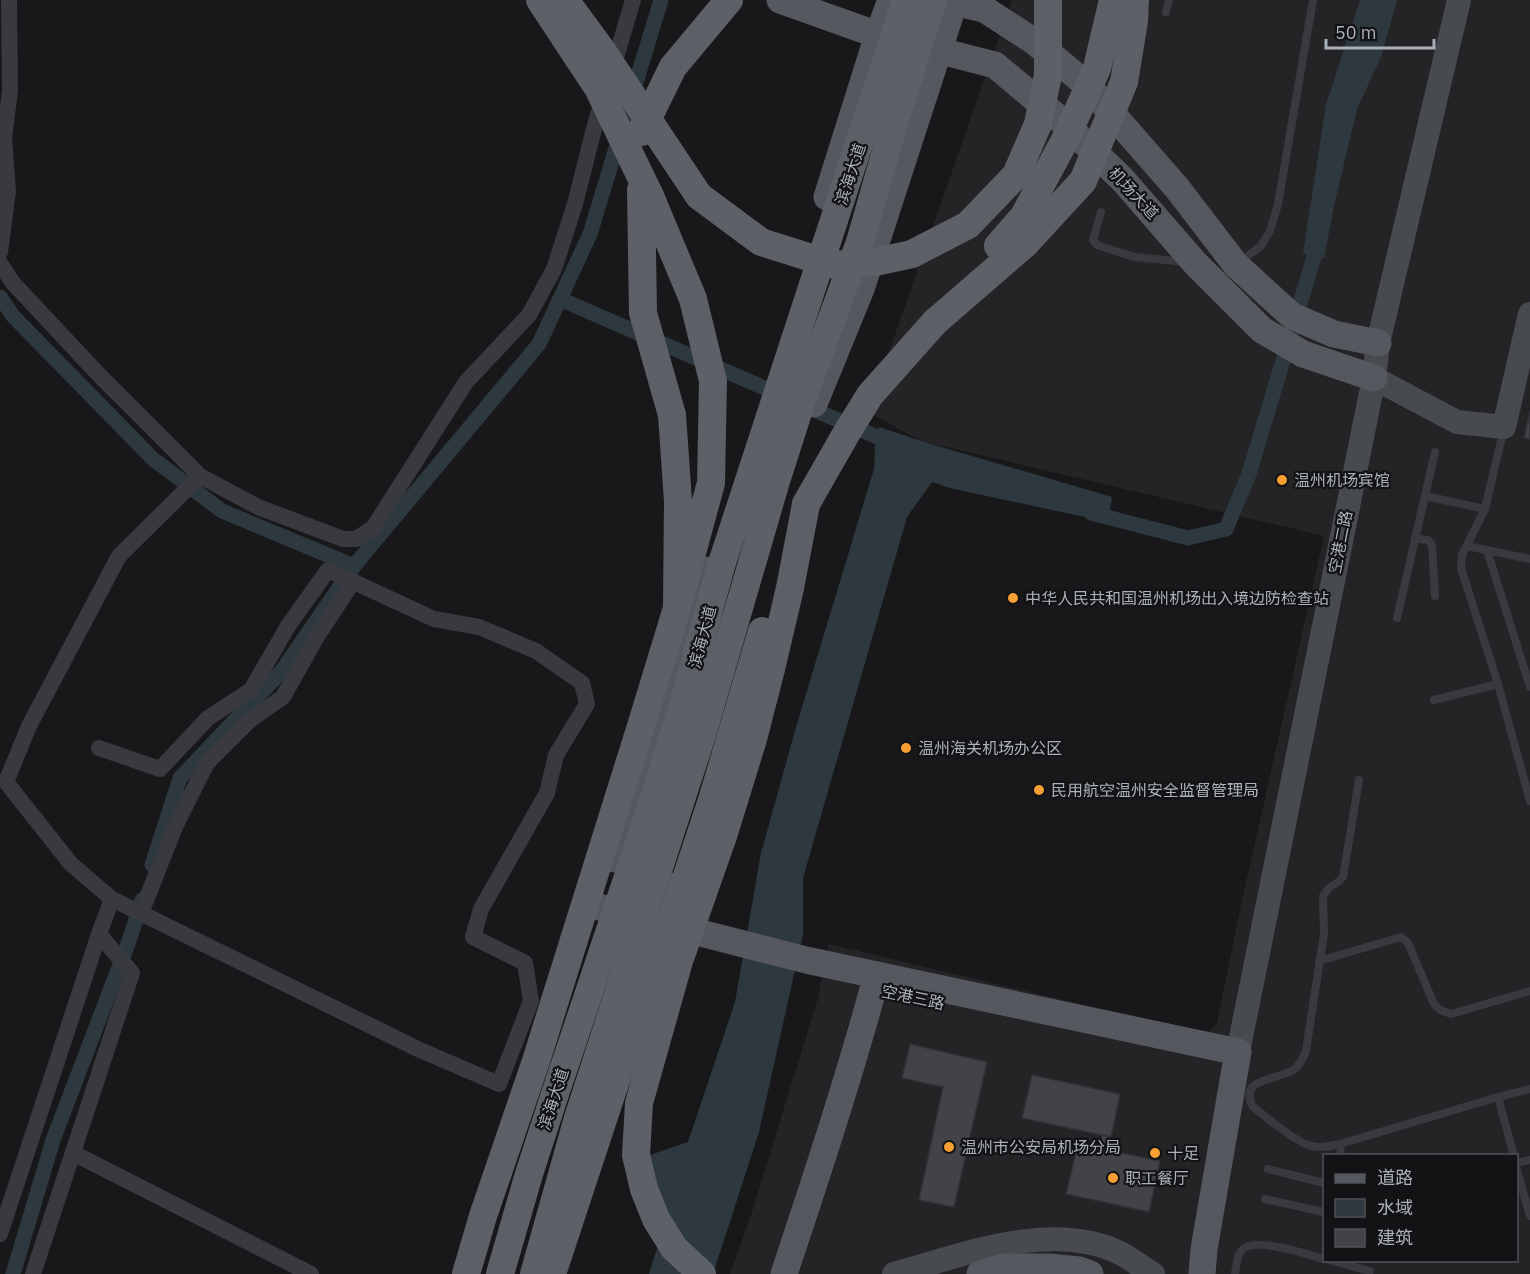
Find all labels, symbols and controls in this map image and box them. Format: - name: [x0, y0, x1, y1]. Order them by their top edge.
- scale bar: [1326, 12, 1434, 50]
- text: 50 m: [1335, 21, 1377, 44]
- street label: 滨海大道: [831, 140, 869, 208]
- street label: 机场大道: [1105, 163, 1163, 223]
- place label: 温州机场宾馆: [1294, 470, 1390, 490]
- marker: 温州机场宾馆: [1275, 473, 1289, 487]
- street label: 空港二路: [1324, 509, 1356, 575]
- place label: 中华人民共和国温州机场出入境边防检查站: [1025, 588, 1329, 608]
- marker: 中华人民共和国温州机场出入境边防检查站: [1006, 591, 1020, 605]
- street label: 滨海大道: [684, 603, 720, 671]
- place label: 温州海关机场办公区: [918, 738, 1062, 758]
- marker: 温州海关机场办公区: [899, 741, 913, 755]
- place label: 民用航空温州安全监督管理局: [1051, 780, 1259, 800]
- marker: 民用航空温州安全监督管理局: [1032, 783, 1046, 797]
- street label: 空港三路: [880, 981, 946, 1013]
- street label: 滨海大道: [534, 1065, 572, 1133]
- place label: 温州市公安局机场分局: [961, 1137, 1121, 1157]
- marker: 温州市公安局机场分局: [942, 1140, 956, 1154]
- place label: 十足: [1167, 1143, 1199, 1163]
- marker: 十足: [1148, 1146, 1162, 1160]
- legend: [1323, 1154, 1518, 1262]
- text: 道路: [1377, 1166, 1413, 1189]
- place label: 职工餐厅: [1125, 1168, 1189, 1188]
- marker: 职工餐厅: [1106, 1171, 1120, 1185]
- text: 水域: [1377, 1196, 1413, 1219]
- text: 建筑: [1377, 1226, 1413, 1249]

